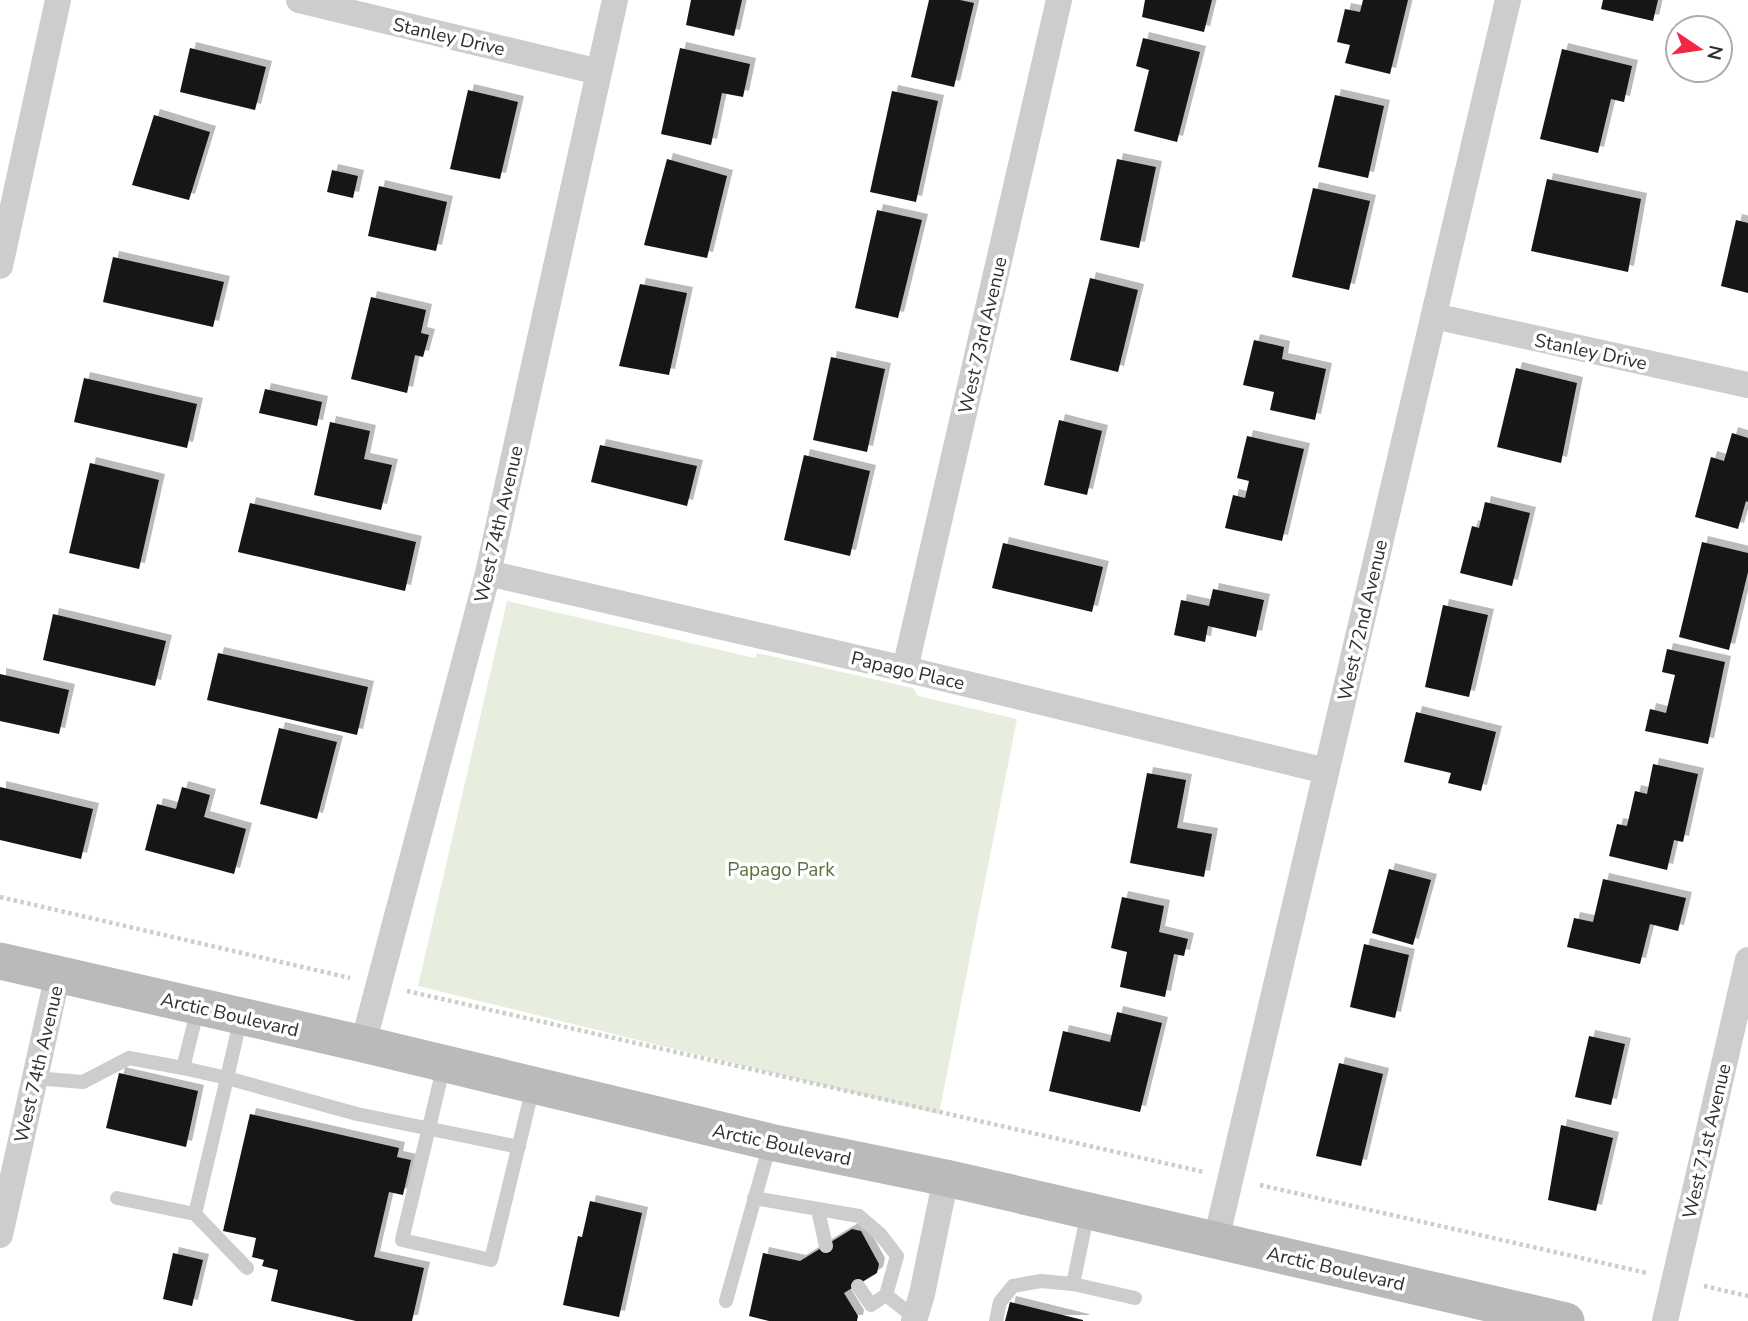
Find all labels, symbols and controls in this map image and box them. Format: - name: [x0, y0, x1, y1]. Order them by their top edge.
- street label: Stanley Drive: [390, 11, 507, 63]
- north arrow: [1664, 14, 1734, 84]
- text: N: [1700, 43, 1729, 62]
- street label: West 73rd Avenue: [952, 254, 1014, 416]
- street label: Stanley Drive: [1532, 327, 1649, 377]
- street label: West 74th Avenue: [468, 443, 530, 605]
- street label: West 72nd Avenue: [1332, 537, 1394, 703]
- street label: Papago Place: [848, 645, 967, 697]
- park label: Papago Park: [727, 857, 835, 883]
- street label: West 74th Avenue: [8, 983, 70, 1145]
- street label: Arctic Boulevard: [158, 986, 301, 1044]
- street label: West 71st Avenue: [1676, 1061, 1737, 1221]
- street label: Arctic Boulevard: [710, 1118, 854, 1172]
- street label: Arctic Boulevard: [1264, 1240, 1407, 1298]

